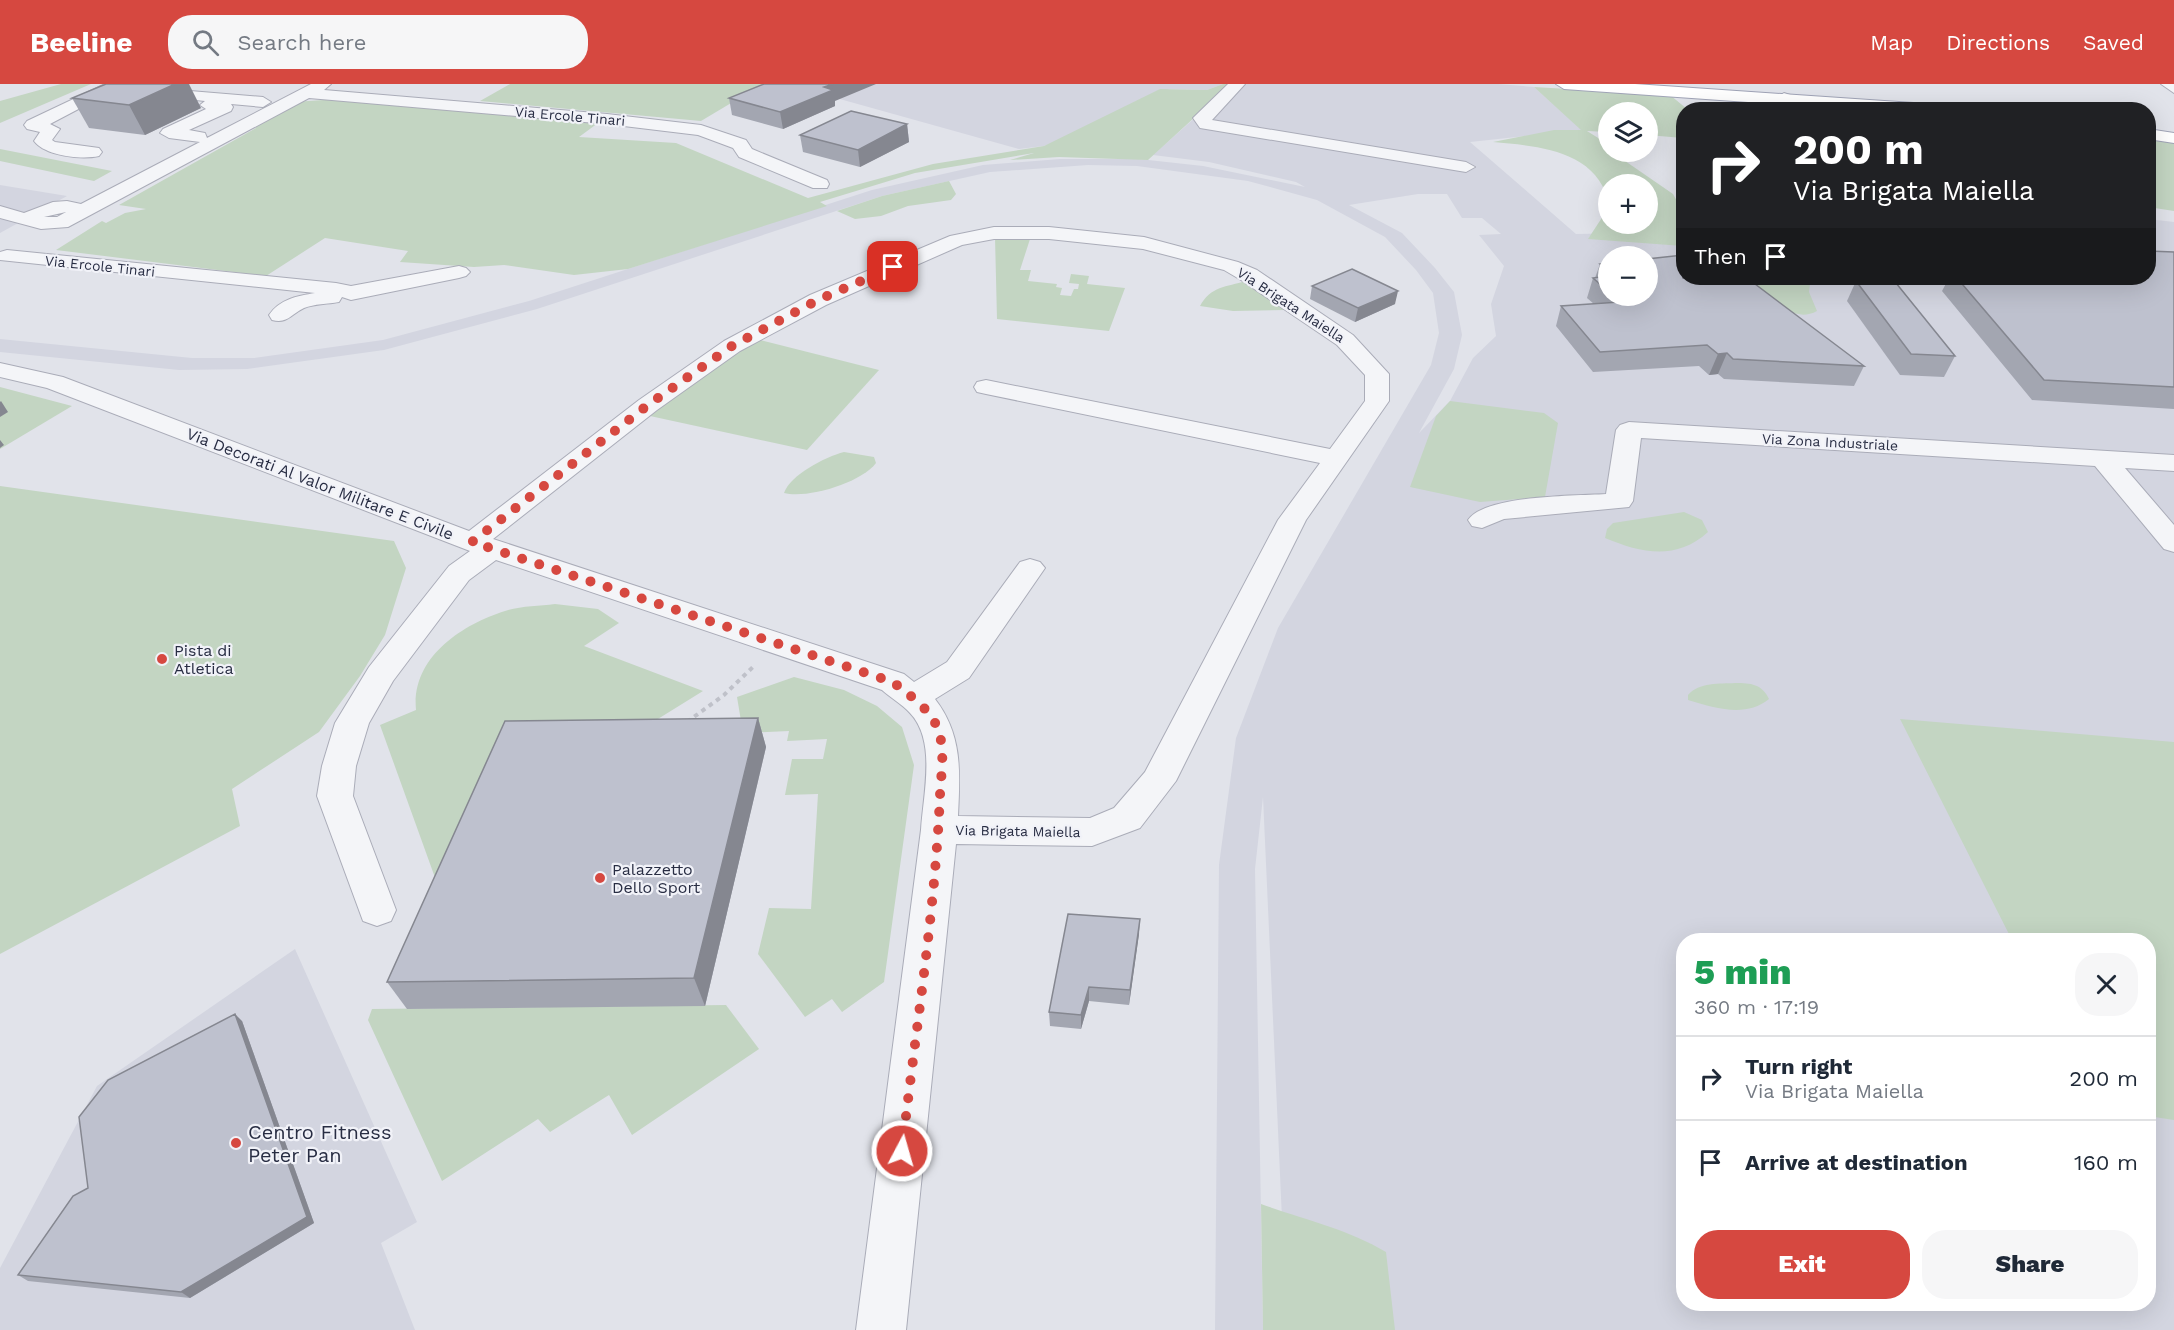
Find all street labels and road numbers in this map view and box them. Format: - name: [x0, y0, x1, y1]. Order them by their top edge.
- street label: Via Ercole Tinari: [514, 103, 626, 129]
- street label: Via Ercole Tinari: [44, 252, 156, 280]
- street label: Via Brigata Maiella: [1234, 264, 1348, 346]
- street label: Via Decorati Al Valor Militare E Civile: [184, 424, 456, 544]
- street label: Via Zona Industriale: [1762, 430, 1898, 454]
- street label: Via Brigata Maiella: [955, 822, 1081, 840]

